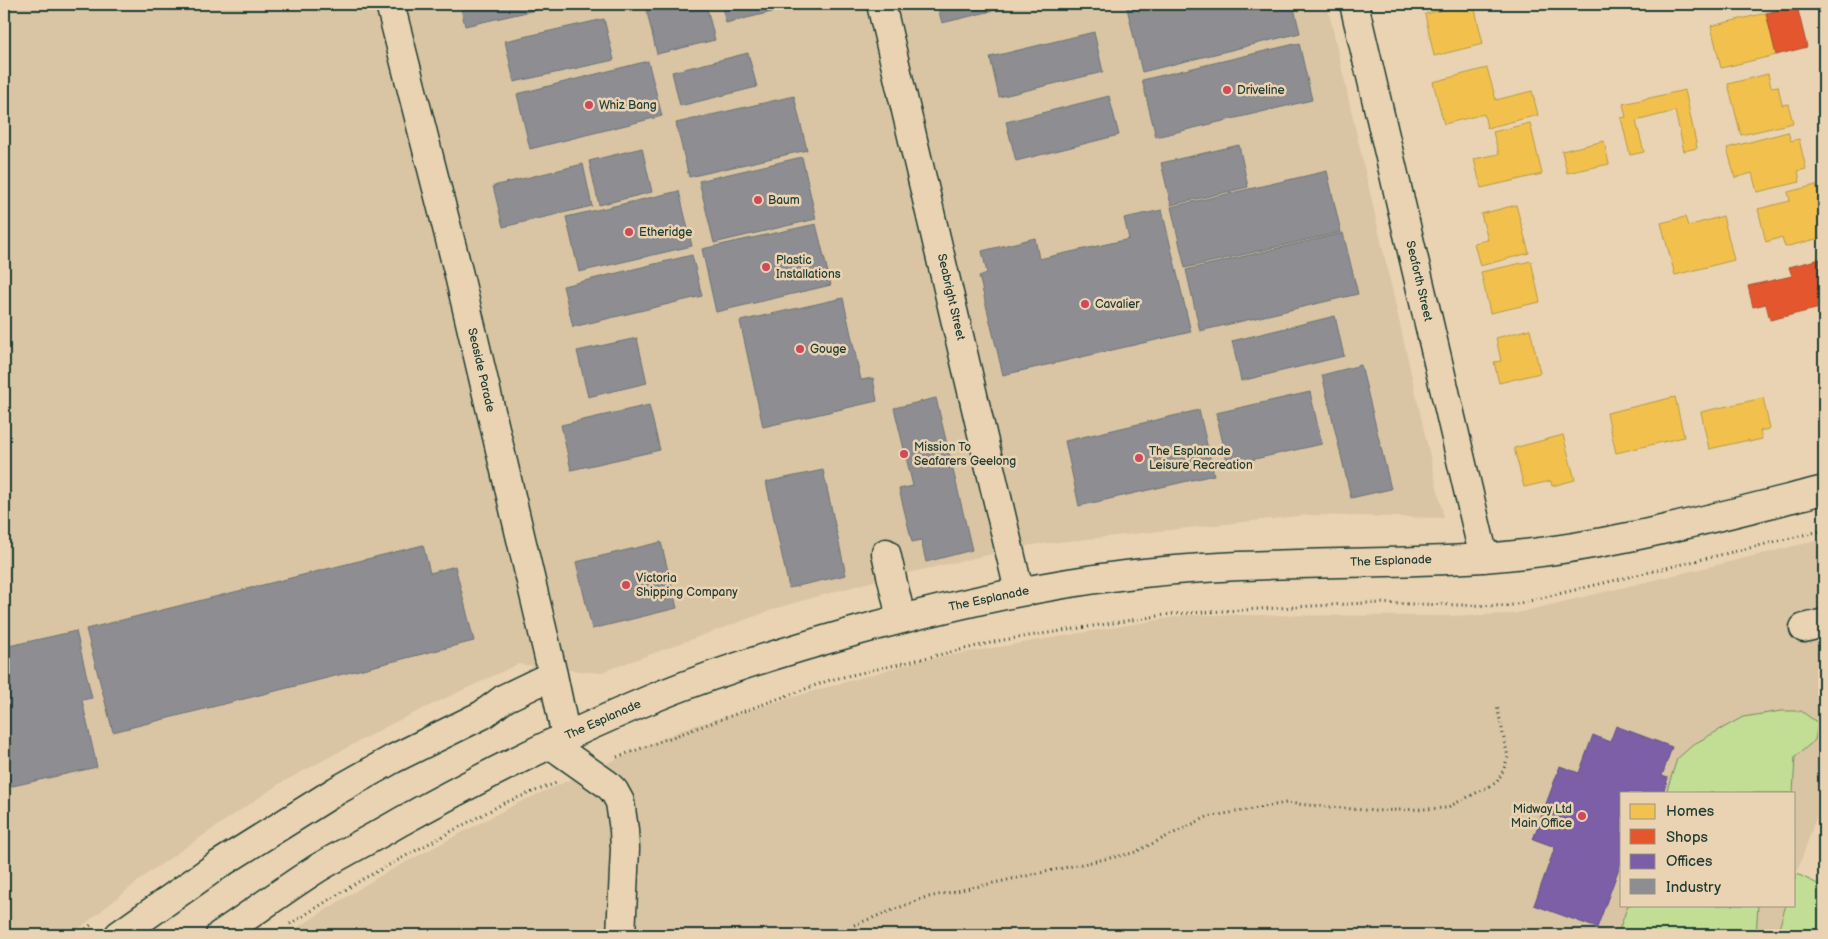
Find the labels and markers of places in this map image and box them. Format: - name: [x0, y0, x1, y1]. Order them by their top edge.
- place label: Driveline: [1237, 83, 1285, 98]
- marker: Driveline: [1221, 84, 1233, 96]
- place label: Whiz Bang: [599, 98, 657, 113]
- marker: Whiz Bang: [583, 99, 595, 111]
- place label: Baum: [768, 193, 800, 208]
- marker: Baum: [752, 194, 764, 206]
- place label: Etheridge: [639, 225, 692, 240]
- marker: Etheridge: [623, 226, 635, 238]
- place label: Plastic Installations: [776, 253, 841, 282]
- marker: Plastic Installations: [760, 261, 772, 273]
- place label: Cavalier: [1095, 297, 1140, 312]
- marker: Cavalier: [1079, 298, 1091, 310]
- place label: Gouge: [810, 342, 846, 357]
- marker: Gouge: [794, 343, 806, 355]
- place label: Mission To Seafarers Geelong: [914, 440, 1016, 469]
- place label: The Esplanade Leisure Recreation: [1149, 444, 1253, 473]
- marker: Mission To Seafarers Geelong: [898, 448, 910, 460]
- marker: The Esplanade Leisure Recreation: [1133, 452, 1145, 464]
- place label: Victoria Shipping Company: [636, 571, 738, 600]
- marker: Victoria Shipping Company: [620, 579, 632, 591]
- place label: Midway Ltd Main Office: [1511, 802, 1572, 831]
- marker: Midway Ltd Main Office: [1576, 810, 1588, 822]

